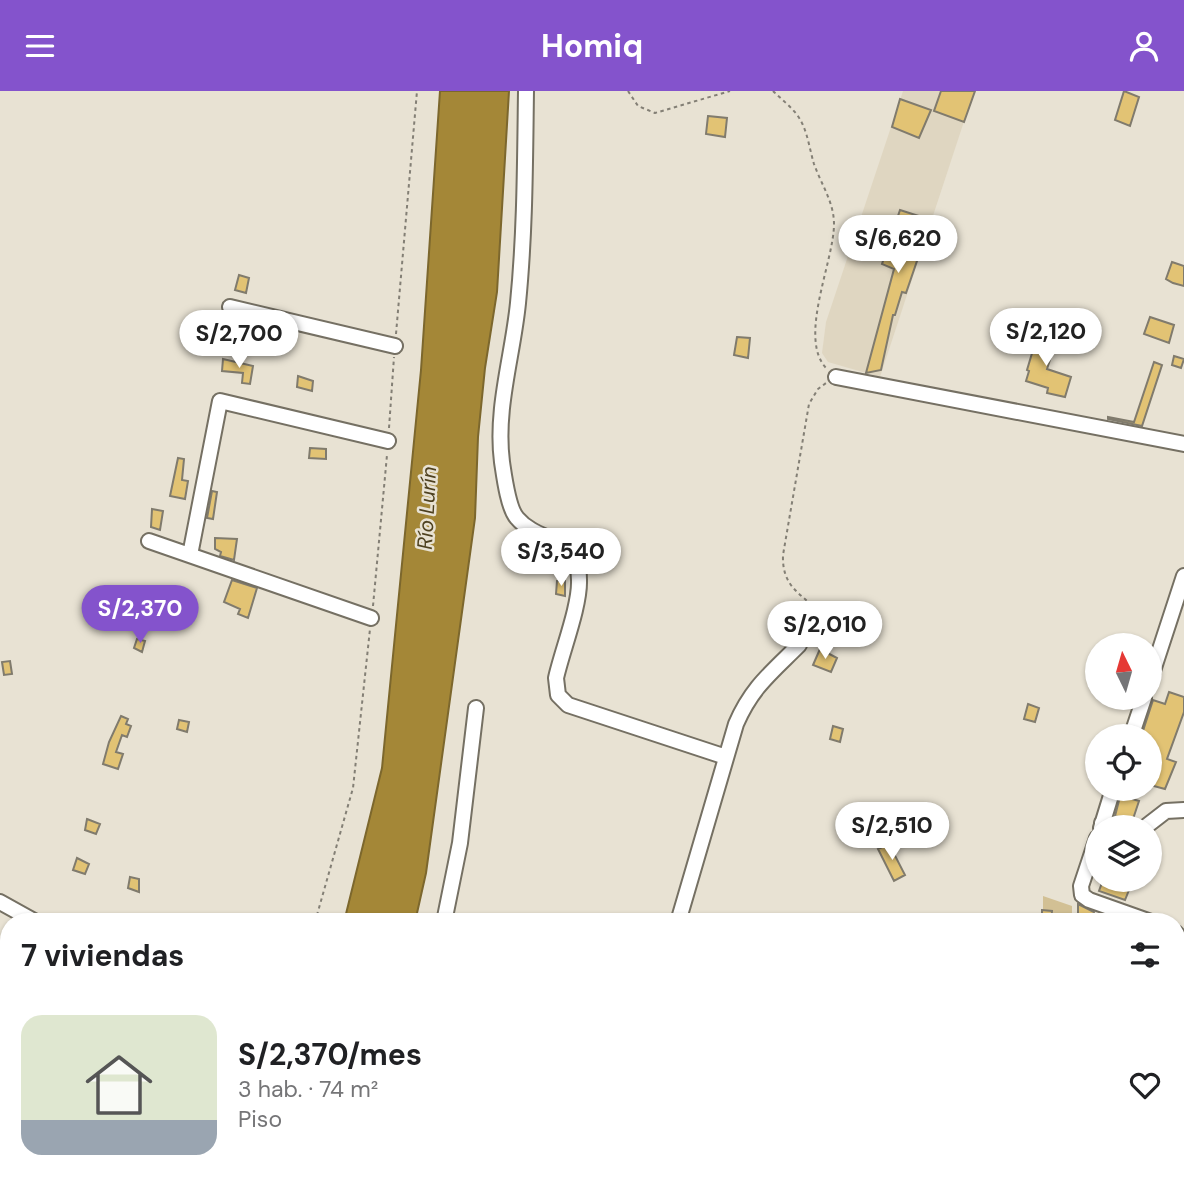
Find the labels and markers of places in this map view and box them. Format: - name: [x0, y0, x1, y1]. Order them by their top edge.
- pin: S/6,620: [833, 215, 963, 275]
- pin: S/2,120: [981, 309, 1111, 368]
- pin: S/2,700: [174, 310, 304, 370]
- pin: S/3,540: [496, 529, 626, 588]
- pin: S/2,370: [75, 585, 205, 645]
- pin: S/2,010: [760, 601, 890, 661]
- pin: S/2,510: [827, 803, 957, 862]

